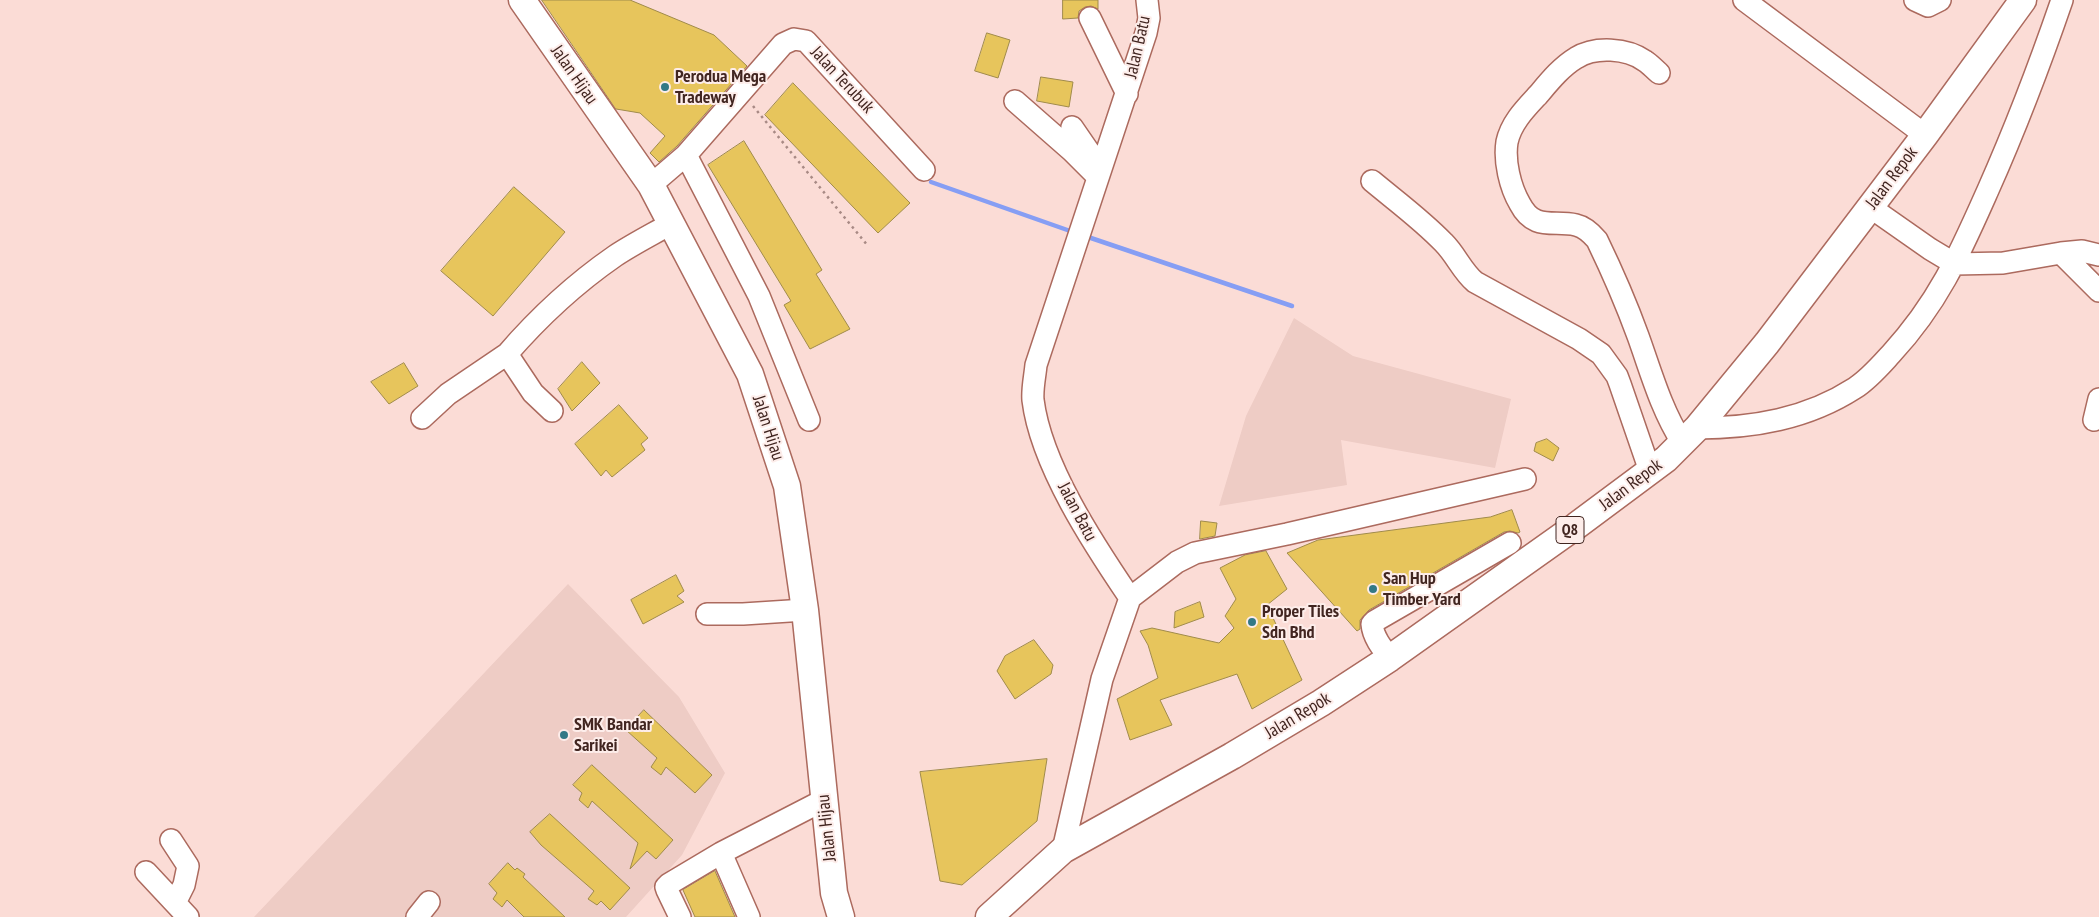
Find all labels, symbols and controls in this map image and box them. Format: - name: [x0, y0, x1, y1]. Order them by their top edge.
- street label: Jalan Batu: [1120, 14, 1156, 80]
- street label: Jalan Hijau: [546, 41, 602, 109]
- street label: Jalan Terubuk: [806, 42, 878, 118]
- place label: Perodua Mega Tradeway: [675, 66, 766, 108]
- marker: Perodua Mega Tradeway: [659, 81, 671, 93]
- street label: Jalan Repok: [1862, 143, 1922, 213]
- street label: Jalan Hijau: [747, 393, 789, 463]
- street label: Jalan Repok: [1596, 455, 1666, 515]
- street label: Jalan Batu: [1053, 479, 1101, 545]
- road number: Q8: [1556, 516, 1584, 544]
- place label: San Hup Timber Yard: [1383, 568, 1461, 610]
- marker: San Hup Timber Yard: [1367, 583, 1379, 595]
- place label: Proper Tiles Sdn Bhd: [1262, 601, 1339, 644]
- marker: Proper Tiles Sdn Bhd: [1246, 616, 1258, 628]
- street label: Jalan Repok: [1261, 688, 1335, 744]
- place label: SMK Bandar Sarikei: [574, 714, 652, 756]
- marker: SMK Bandar Sarikei: [558, 729, 570, 741]
- street label: Jalan Hijau: [813, 794, 841, 862]

